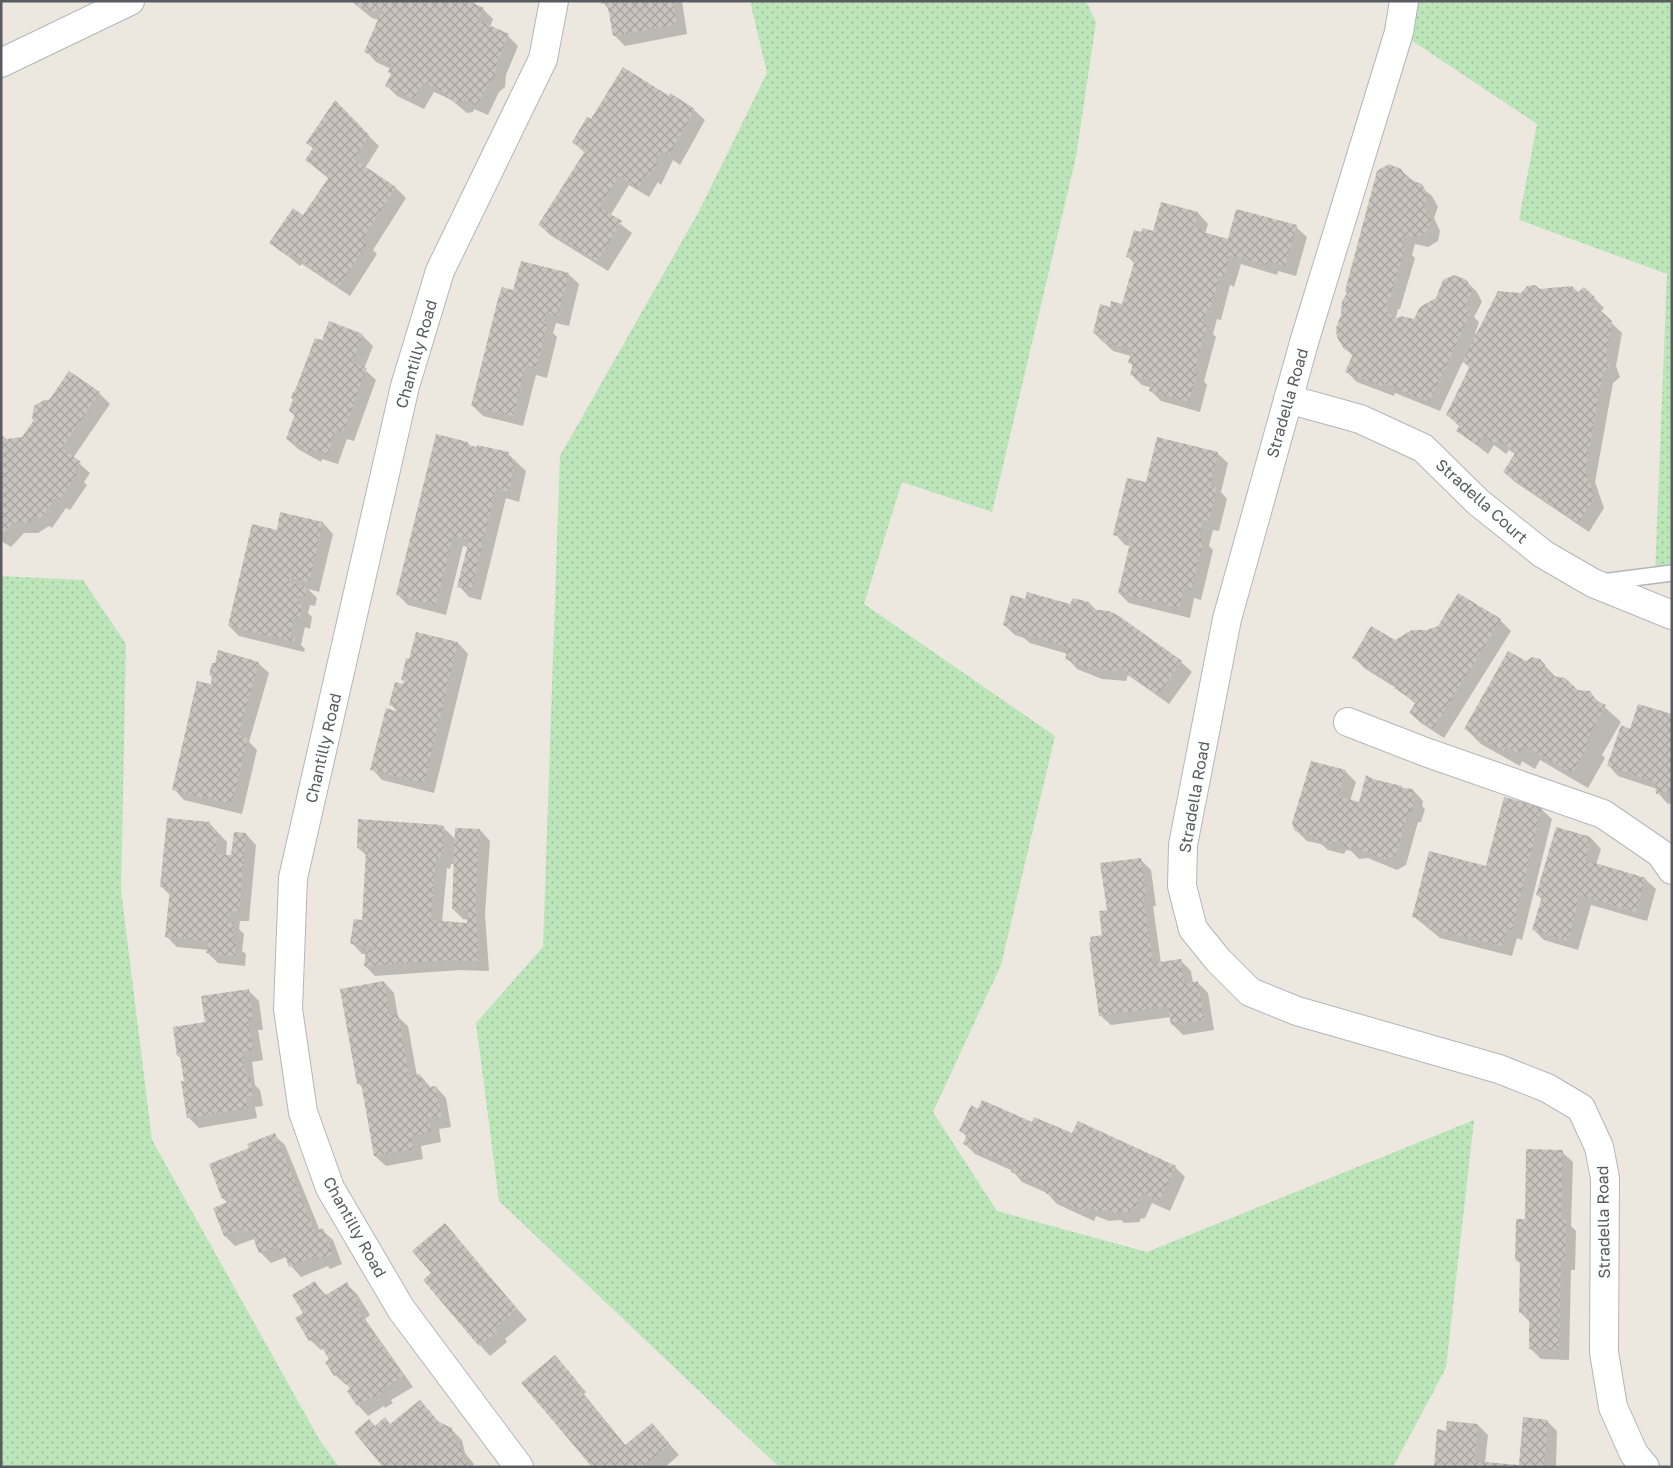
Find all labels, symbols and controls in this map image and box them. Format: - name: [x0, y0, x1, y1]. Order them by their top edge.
- street label: Chantilly Road: [391, 297, 441, 411]
- street label: Stradella Road: [1262, 346, 1312, 460]
- street label: Stradella Court: [1432, 454, 1532, 548]
- street label: Chantilly Road: [301, 691, 345, 805]
- street label: Stradella Road: [1174, 740, 1214, 854]
- street label: Stradella Road: [1592, 1165, 1614, 1279]
- street label: Chantilly Road: [319, 1173, 391, 1281]

